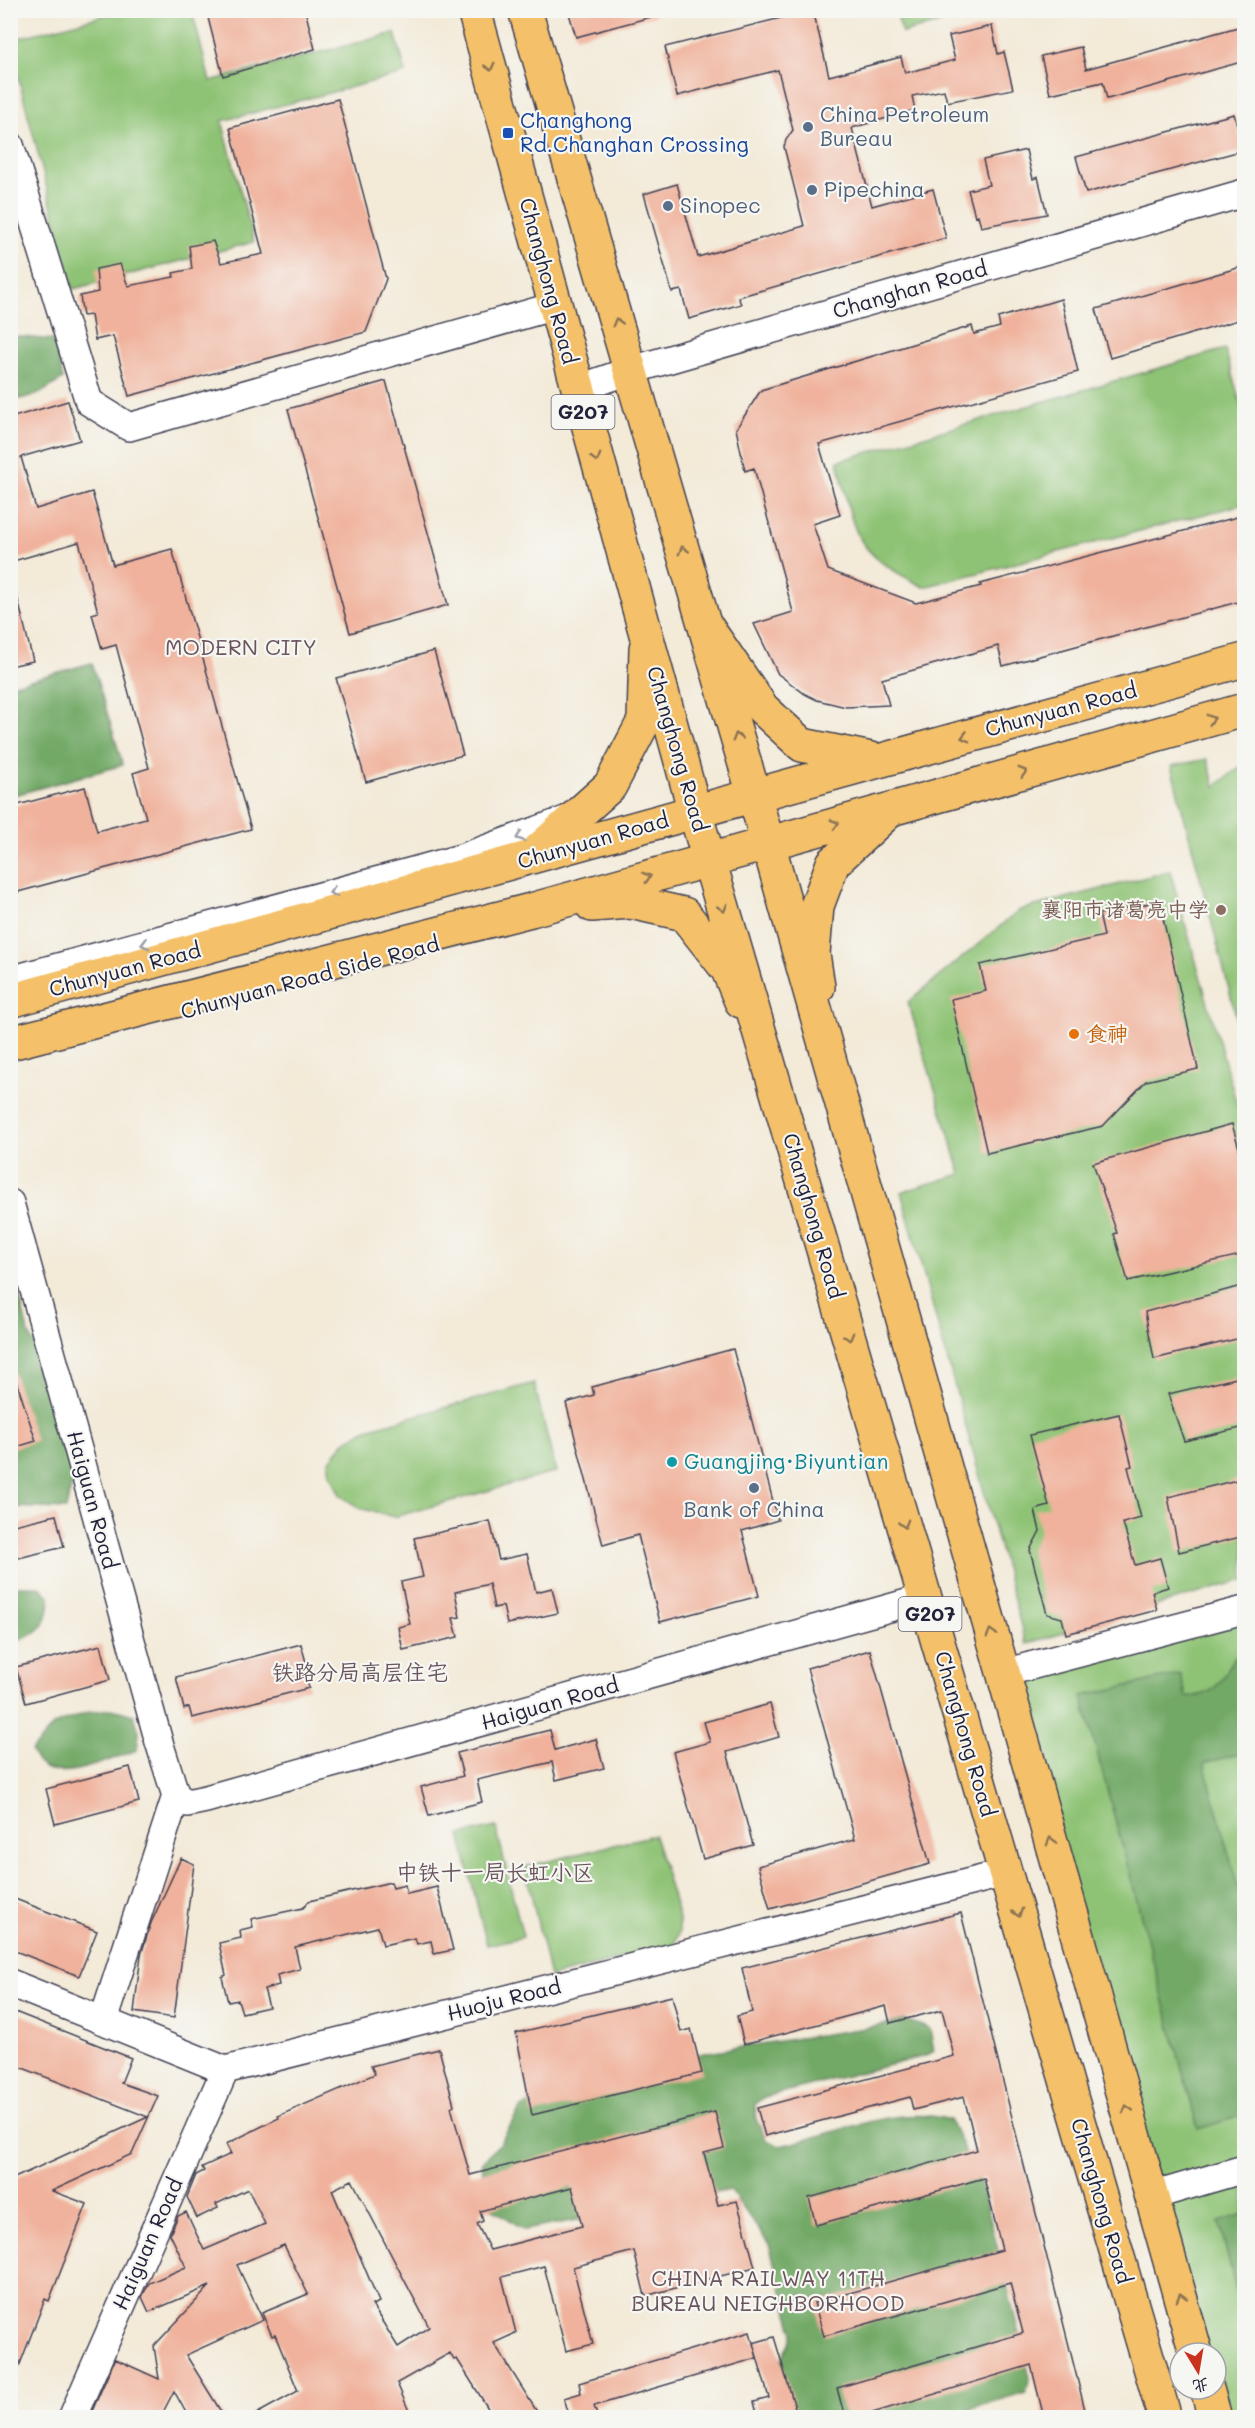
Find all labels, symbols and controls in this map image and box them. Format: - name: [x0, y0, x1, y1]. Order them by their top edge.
- one-way arrow: [482, 62, 495, 72]
- place label: China Petroleum Bureau: [820, 100, 989, 151]
- place label: Changhong Rd.Changhan Crossing: [520, 106, 749, 157]
- marker: China Petroleum Bureau: [801, 120, 815, 134]
- marker: Changhong Rd.Changhan Crossing: [501, 126, 515, 140]
- place label: Pipechina: [824, 175, 925, 202]
- marker: Pipechina: [805, 183, 819, 197]
- place label: Sinopec: [680, 191, 761, 218]
- street label: Changhong Road: [514, 195, 585, 367]
- marker: Sinopec: [661, 199, 675, 213]
- street label: Changhan Road: [829, 254, 990, 323]
- one-way arrow: [612, 317, 624, 328]
- road number: G207: [552, 395, 614, 429]
- one-way arrow: [589, 452, 601, 463]
- one-way arrow: [678, 545, 690, 556]
- district label: MODERN CITY: [165, 632, 317, 661]
- street label: Changhong Road: [642, 663, 715, 834]
- street label: Chunyuan Road: [982, 675, 1140, 742]
- one-way arrow: [1205, 714, 1216, 726]
- one-way arrow: [961, 729, 971, 742]
- one-way arrow: [732, 732, 744, 743]
- one-way arrow: [1017, 767, 1028, 779]
- street label: Chunyuan Road: [514, 805, 671, 874]
- one-way arrow: [830, 819, 840, 832]
- one-way arrow: [515, 829, 526, 842]
- one-way arrow: [642, 872, 652, 884]
- one-way arrow: [328, 885, 338, 898]
- place label: 襄阳市诸葛亮中学: [1041, 895, 1209, 922]
- one-way arrow: [716, 902, 728, 913]
- marker: 襄阳市诸葛亮中学: [1214, 903, 1228, 917]
- street label: Chunyuan Road Side Road: [177, 929, 442, 1024]
- street label: Chunyuan Road: [46, 935, 204, 1002]
- one-way arrow: [140, 936, 150, 949]
- place label: 食神: [1086, 1019, 1128, 1046]
- marker: 食神: [1067, 1027, 1081, 1041]
- street label: Changhong Road: [778, 1130, 851, 1301]
- one-way arrow: [842, 1331, 854, 1342]
- street label: Haiguan Road: [62, 1428, 125, 1572]
- place label: Guangjing·Biyuntian: [684, 1447, 888, 1474]
- marker: Guangjing·Biyuntian: [665, 1455, 679, 1469]
- marker: Bank of China: [747, 1481, 761, 1495]
- place label: Bank of China: [684, 1495, 824, 1522]
- one-way arrow: [897, 1518, 909, 1529]
- road number: G207: [898, 1597, 962, 1631]
- one-way arrow: [986, 1628, 998, 1639]
- street label: Changhong Road: [930, 1648, 1003, 1819]
- district label: 铁路分局高层住宅: [272, 1657, 448, 1686]
- street label: Haiguan Road: [478, 1670, 622, 1735]
- one-way arrow: [1045, 1836, 1058, 1846]
- district label: 中铁十一局长虹小区: [396, 1857, 594, 1886]
- one-way arrow: [1010, 1908, 1023, 1918]
- street label: Huoju Road: [444, 1971, 563, 2026]
- one-way arrow: [1122, 2104, 1134, 2115]
- street label: Changhong Road: [1066, 2115, 1139, 2286]
- street label: Haiguan Road: [105, 2173, 188, 2314]
- district label: CHINA RAILWAY 11TH BUREAU NEIGHBORHOOD: [631, 2263, 905, 2317]
- one-way arrow: [1175, 2292, 1188, 2302]
- north arrow: [1168, 2341, 1228, 2401]
- text: 北: [1191, 2374, 1211, 2398]

